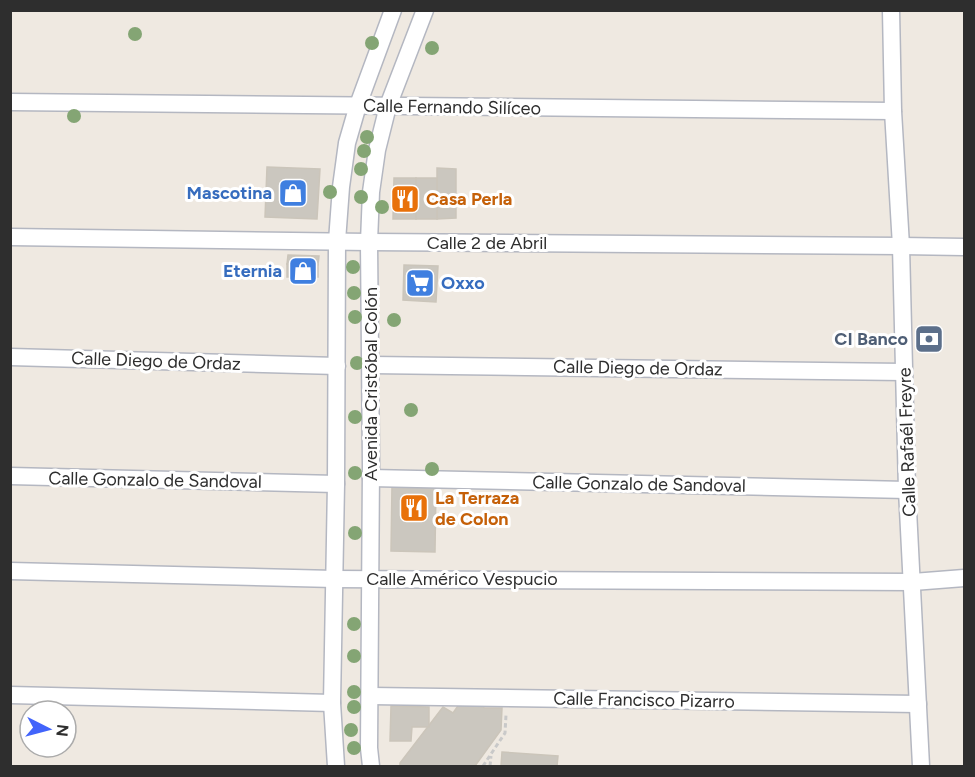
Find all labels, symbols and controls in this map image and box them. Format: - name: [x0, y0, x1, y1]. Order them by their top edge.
- street label: Calle Fernando Silíceo: [363, 94, 541, 120]
- shop icon: Mascotina: [277, 177, 309, 209]
- place label: Mascotina: [187, 182, 272, 204]
- restaurant icon: Casa Perla: [389, 183, 421, 215]
- place label: Casa Perla: [426, 188, 512, 210]
- street label: Calle 2 de Abril: [427, 232, 547, 254]
- shop icon: Eternia: [287, 255, 319, 287]
- place label: Eternia: [223, 260, 282, 282]
- supermarket icon: Oxxo: [404, 267, 436, 299]
- place label: Oxxo: [441, 272, 485, 294]
- street label: Avenida Cristóbal Colón: [360, 287, 382, 481]
- bank icon: CI Banco: [913, 323, 945, 355]
- place label: CI Banco: [834, 328, 908, 350]
- street label: Calle Diego de Ordaz: [71, 347, 241, 375]
- street label: Calle Diego de Ordaz: [553, 356, 723, 380]
- street label: Calle Rafaél Freyre: [893, 367, 921, 517]
- street label: Calle Gonzalo de Sandoval: [48, 467, 262, 493]
- street label: Calle Gonzalo de Sandoval: [532, 471, 746, 497]
- place label: La Terraza de Colon: [435, 487, 519, 530]
- restaurant icon: La Terraza de Colon: [398, 492, 430, 524]
- street label: Calle Américo Vespucio: [366, 568, 558, 590]
- street label: Calle Francisco Pizarro: [553, 687, 735, 713]
- north arrow: [18, 699, 78, 759]
- text: N: [52, 723, 73, 738]

